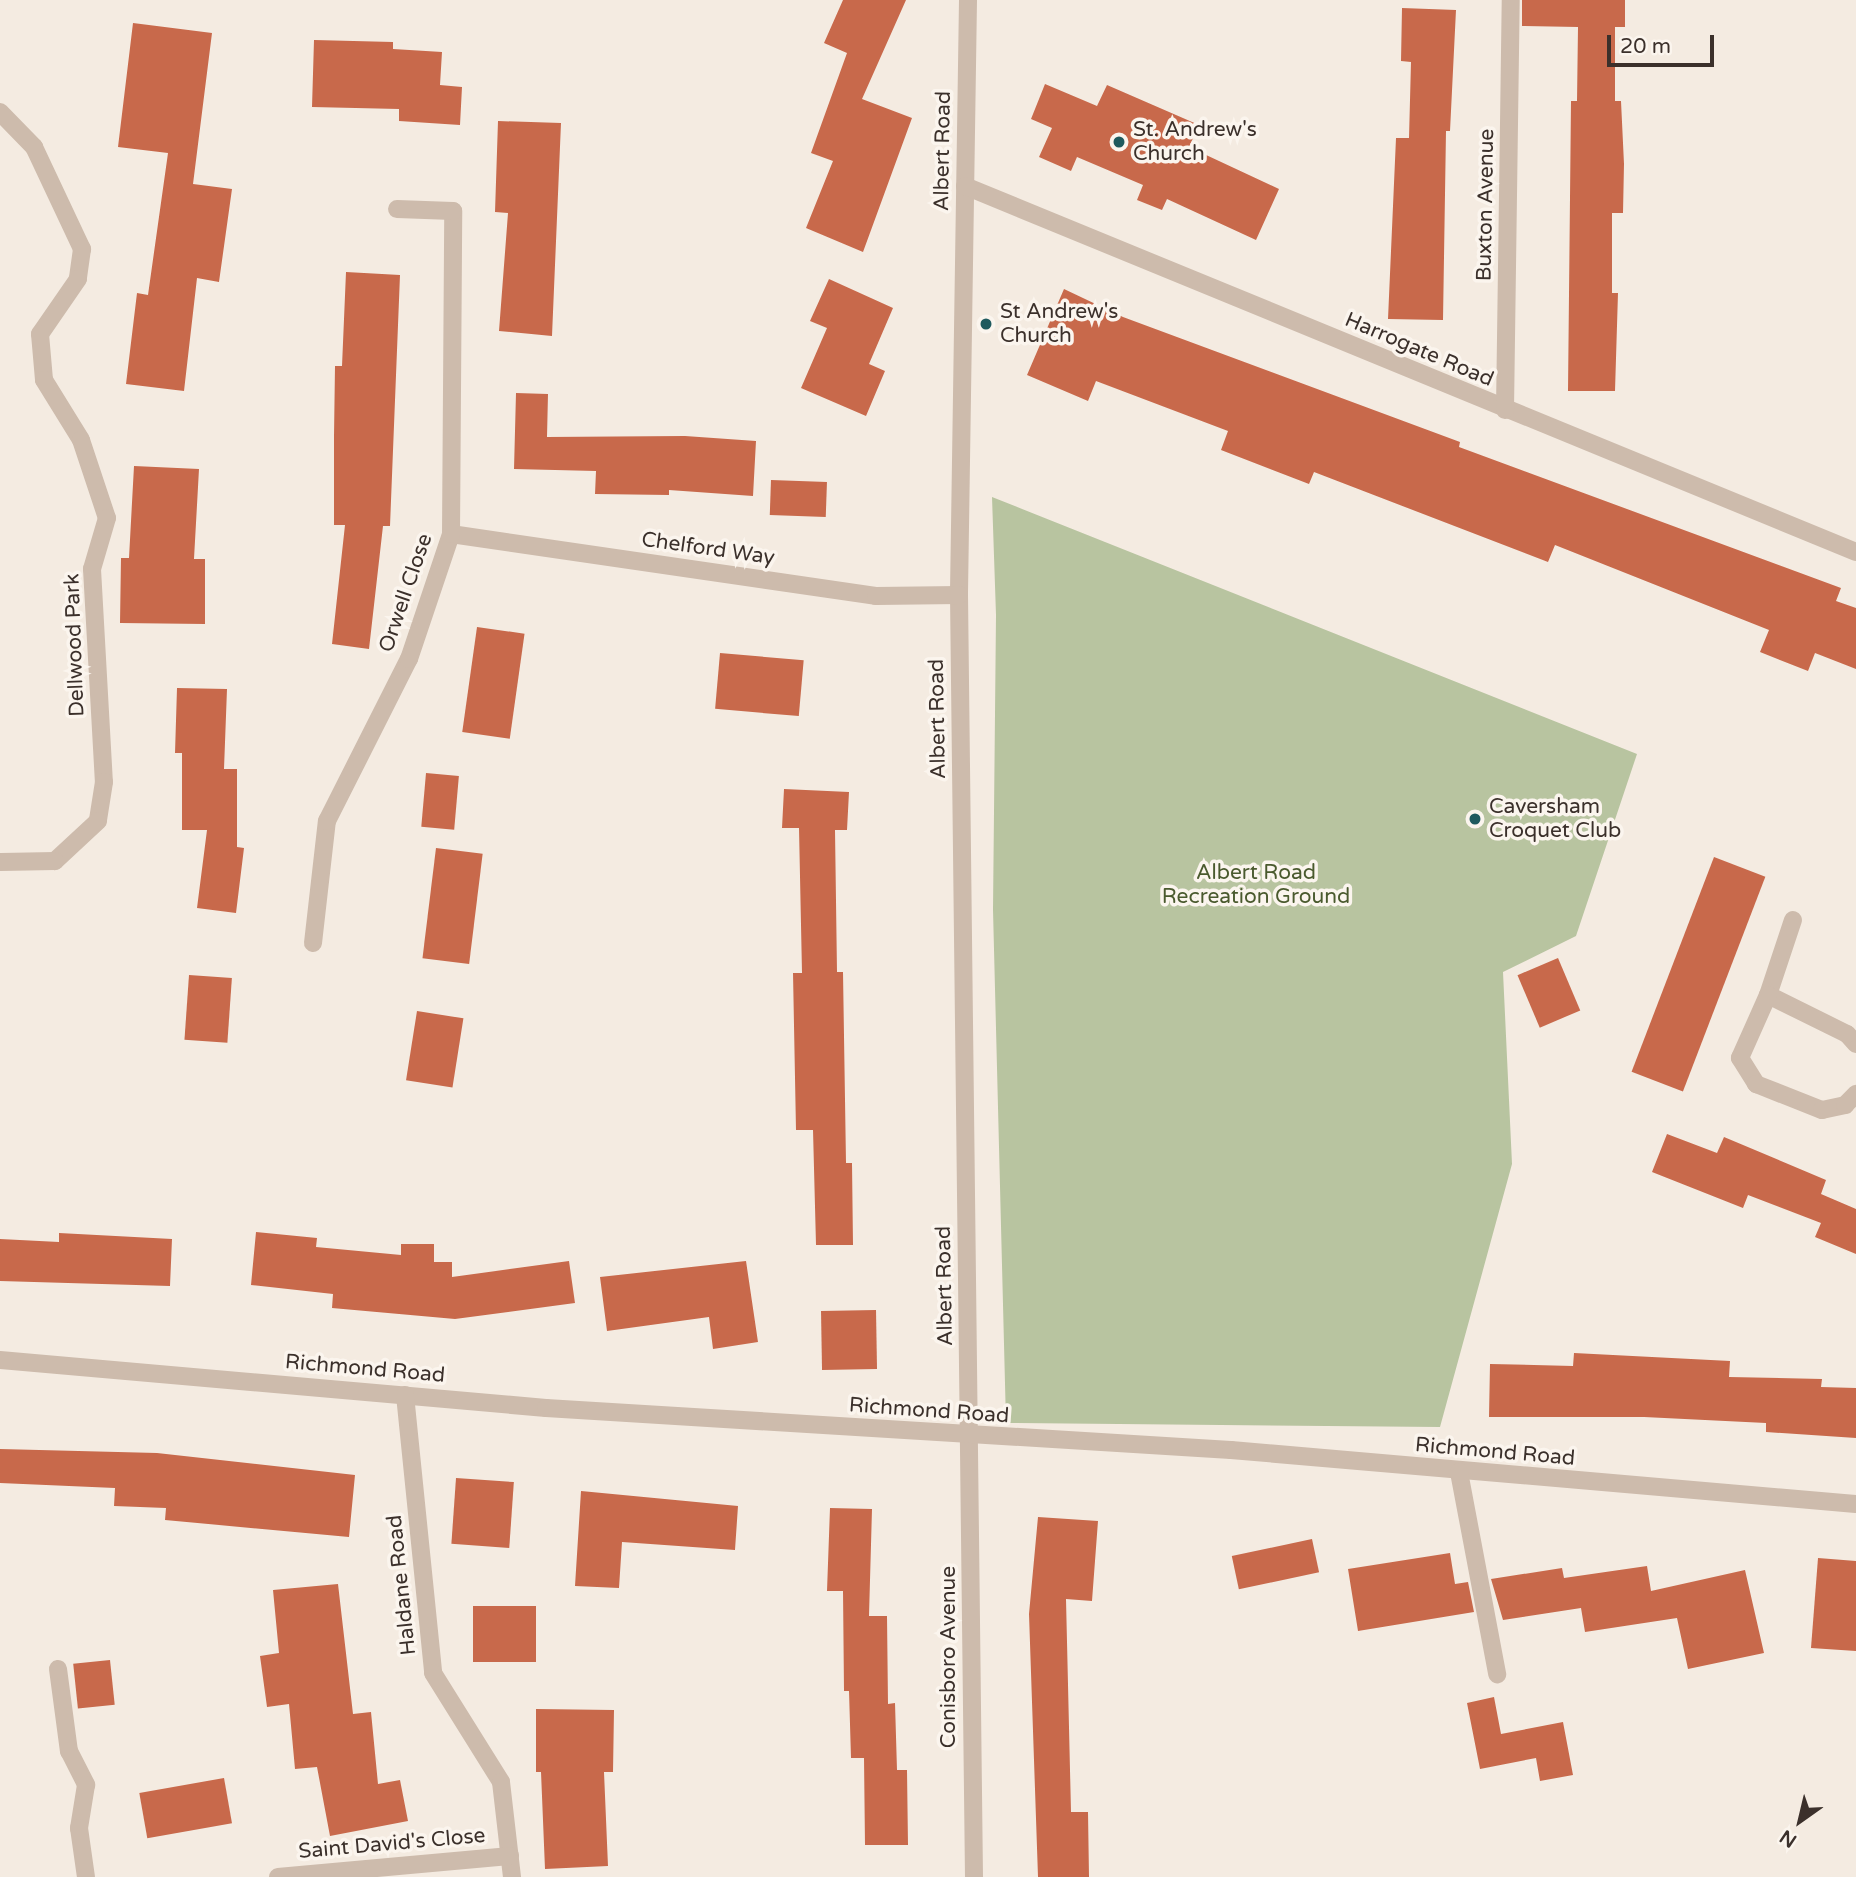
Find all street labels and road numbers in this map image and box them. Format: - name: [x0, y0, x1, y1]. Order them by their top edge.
- street label: Albert Road: [929, 91, 957, 211]
- street label: Buxton Avenue: [1472, 129, 1500, 281]
- street label: Harrogate Road: [1341, 307, 1497, 393]
- street label: Chelford Way: [640, 527, 776, 571]
- street label: Orwell Close: [374, 530, 438, 656]
- street label: Dellwood Park: [60, 573, 90, 717]
- street label: Albert Road: [924, 659, 952, 779]
- street label: Albert Road: [931, 1226, 959, 1346]
- street label: Richmond Road: [284, 1349, 446, 1389]
- street label: Richmond Road: [848, 1393, 1010, 1429]
- street label: Richmond Road: [1414, 1432, 1576, 1472]
- street label: Haldane Road: [382, 1514, 422, 1656]
- street label: Conisboro Avenue: [936, 1566, 962, 1748]
- street label: Saint David's Close: [297, 1823, 487, 1865]

